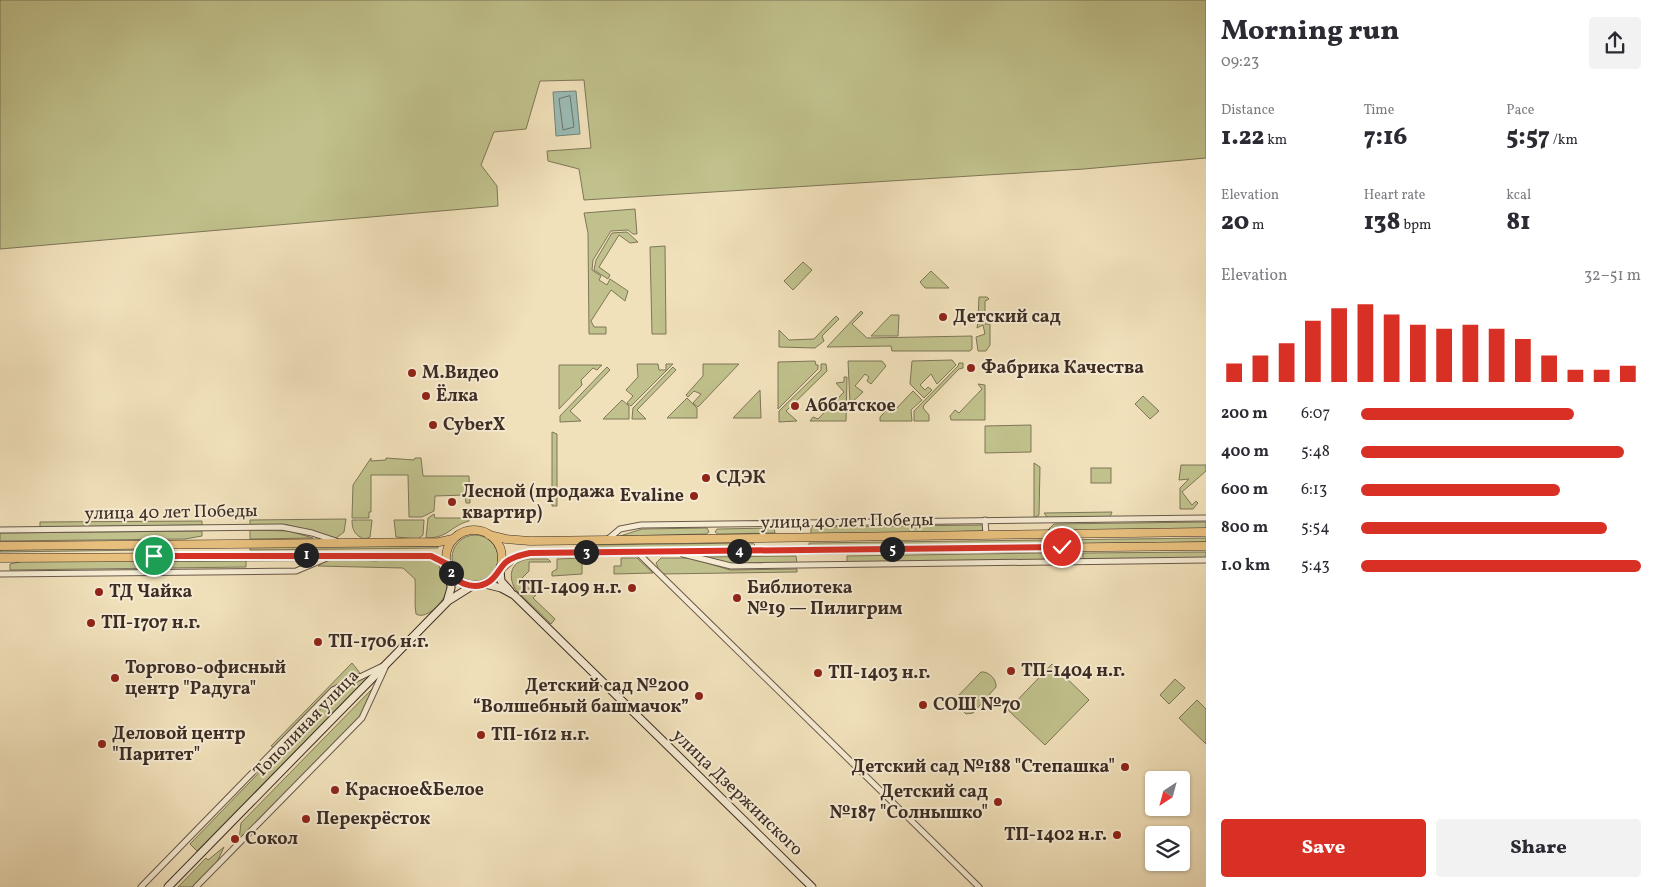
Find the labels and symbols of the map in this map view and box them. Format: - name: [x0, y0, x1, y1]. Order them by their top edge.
- place label: Детский сад: [953, 305, 1061, 330]
- marker: Детский сад: [937, 311, 949, 323]
- place label: Фабрика Качества: [981, 356, 1144, 381]
- place label: М.Видео: [422, 361, 499, 386]
- marker: Фабрика Качества: [965, 362, 977, 374]
- marker: М.Видео: [406, 367, 418, 379]
- place label: Ёлка: [436, 384, 479, 409]
- marker: Ёлка: [420, 390, 432, 402]
- place label: Аббатское: [805, 394, 896, 419]
- marker: Аббатское: [789, 400, 801, 412]
- place label: CyberX: [443, 413, 506, 438]
- marker: CyberX: [427, 419, 439, 431]
- place label: СДЭК: [716, 466, 766, 491]
- marker: СДЭК: [700, 472, 712, 484]
- place label: Лесной (продажа квартир): [462, 480, 615, 526]
- place label: Evaline: [620, 484, 684, 509]
- marker: Evaline: [688, 490, 700, 502]
- marker: Лесной (продажа квартир): [446, 496, 458, 508]
- street label: улица 40 лет Победы: [84, 499, 258, 527]
- street label: улица 40 лет Победы: [760, 508, 934, 536]
- pin: [1041, 526, 1083, 568]
- pin: [133, 535, 175, 577]
- pin: 5: [880, 536, 904, 562]
- pin: 4: [726, 538, 752, 564]
- pin: 3: [574, 540, 598, 564]
- pin: 1: [294, 542, 318, 568]
- pin: 2: [438, 560, 464, 586]
- place label: ТП-1409 н.г.: [518, 576, 622, 601]
- place label: Библиотека №19 — Пилигрим: [747, 576, 903, 622]
- place label: ТД Чайка: [109, 580, 192, 605]
- marker: ТП-1409 н.г.: [626, 582, 638, 594]
- marker: ТД Чайка: [93, 586, 105, 598]
- marker: Библиотека №19 — Пилигрим: [731, 592, 743, 604]
- place label: ТП-1707 н.г.: [101, 611, 201, 636]
- marker: ТП-1707 н.г.: [85, 617, 97, 629]
- place label: ТП-1706 н.г.: [328, 630, 429, 655]
- marker: ТП-1706 н.г.: [312, 636, 324, 648]
- place label: Торгово-офисный центр "Радуга": [125, 656, 286, 702]
- place label: ТП-1404 н.г.: [1021, 659, 1125, 684]
- place label: ТП-1403 н.г.: [828, 661, 931, 686]
- street label: Тополиная улица: [249, 664, 365, 784]
- marker: ТП-1404 н.г.: [1005, 665, 1017, 677]
- marker: ТП-1403 н.г.: [812, 667, 824, 679]
- marker: Торгово-офисный центр "Радуга": [109, 672, 121, 684]
- place label: Детский сад №200 “Волшебный башмачок”: [473, 674, 689, 720]
- marker: Детский сад №200 “Волшебный башмачок”: [693, 690, 705, 702]
- place label: СОШ №70: [933, 693, 1021, 718]
- marker: СОШ №70: [917, 699, 929, 711]
- place label: Деловой центр "Паритет": [112, 722, 246, 768]
- place label: ТП-1612 н.г.: [491, 723, 590, 748]
- street label: улица Дзержинского: [666, 724, 808, 862]
- marker: ТП-1612 н.г.: [475, 729, 487, 741]
- marker: Деловой центр "Паритет": [96, 738, 108, 750]
- place label: Детский сад №188 "Степашка": [852, 755, 1115, 780]
- marker: Детский сад №188 "Степашка": [1119, 761, 1131, 773]
- north arrow: [1145, 771, 1190, 816]
- place label: Красное&Белое: [345, 778, 484, 803]
- place label: Детский сад №187 "Солнышко": [829, 780, 988, 826]
- marker: Красное&Белое: [329, 784, 341, 796]
- marker: Детский сад №187 "Солнышко": [992, 796, 1004, 808]
- place label: Перекрёсток: [316, 807, 430, 832]
- marker: Перекрёсток: [300, 813, 312, 825]
- place label: ТП-1402 н.г.: [1004, 823, 1107, 848]
- place label: Сокол: [245, 827, 298, 852]
- marker: ТП-1402 н.г.: [1111, 829, 1123, 841]
- marker: Сокол: [229, 833, 241, 845]

